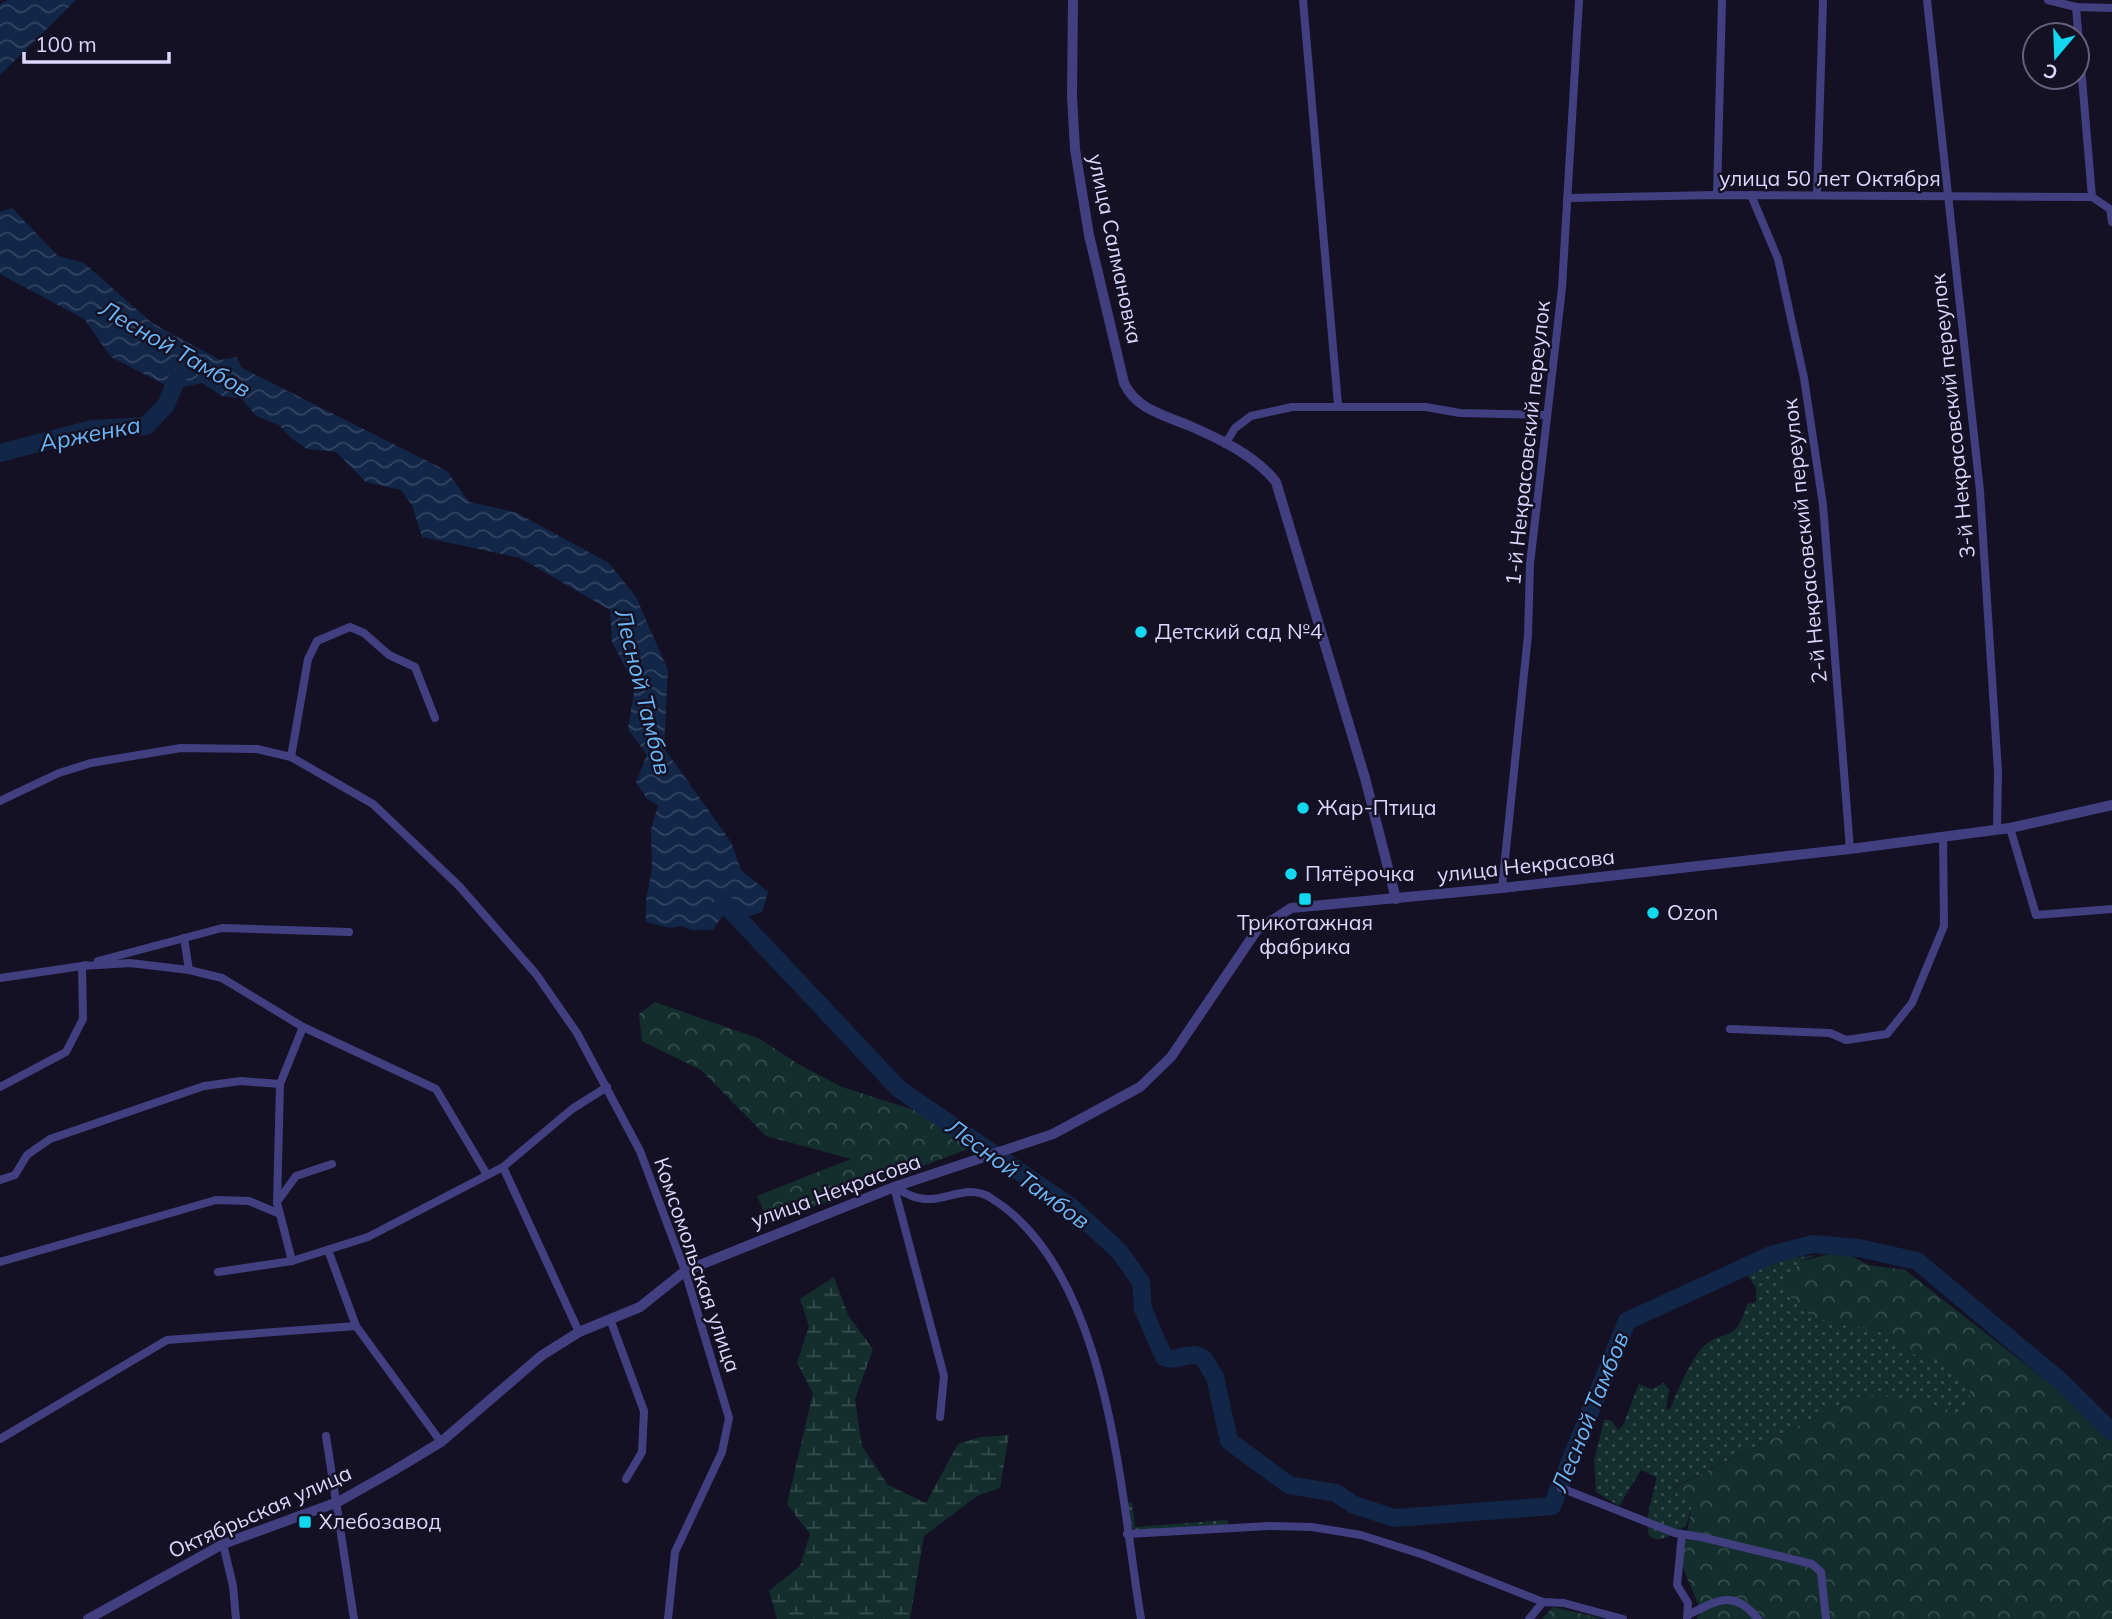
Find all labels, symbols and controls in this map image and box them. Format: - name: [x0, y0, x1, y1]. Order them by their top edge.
- scale bar: [24, 21, 170, 65]
- north arrow: [2021, 21, 2091, 91]
- text: 100 m: [35, 31, 97, 57]
- text: С: [2040, 59, 2061, 86]
- street label: улица Салмановка: [1083, 151, 1149, 346]
- street label: улица 50 лет Октября: [1719, 165, 1941, 191]
- street label: 3-й Некрасовский переулок: [1924, 272, 1980, 560]
- water label: Лесной Тамбов: [94, 293, 256, 404]
- street label: 1-й Некрасовский переулок: [1499, 299, 1555, 587]
- street label: 2-й Некрасовский переулок: [1776, 397, 1832, 685]
- water label: Арженка: [36, 410, 143, 458]
- water label: Лесной Тамбов: [609, 605, 678, 778]
- place label: Детский сад №4: [1155, 618, 1323, 644]
- marker: Детский сад №4: [1133, 624, 1149, 640]
- place label: Жар-Птица: [1317, 794, 1437, 820]
- marker: Жар-Птица: [1295, 800, 1311, 816]
- street label: улица Некрасова: [1436, 843, 1616, 887]
- place label: Пятёрочка: [1305, 860, 1415, 886]
- marker: Пятёрочка: [1283, 866, 1299, 882]
- marker: Трикотажная фабрика: [1297, 891, 1313, 907]
- place label: Ozon: [1667, 899, 1718, 925]
- marker: Ozon: [1645, 905, 1661, 921]
- place label: Трикотажная фабрика: [1237, 909, 1373, 959]
- water label: Лесной Тамбов: [940, 1111, 1096, 1235]
- street label: улица Некрасова: [747, 1147, 924, 1233]
- street label: Комсомольская улица: [649, 1154, 747, 1376]
- water label: Лесной Тамбов: [1544, 1328, 1635, 1497]
- street label: Октябрьская улица: [164, 1459, 355, 1563]
- place label: Хлебозавод: [319, 1508, 441, 1534]
- marker: Хлебозавод: [297, 1514, 313, 1530]

